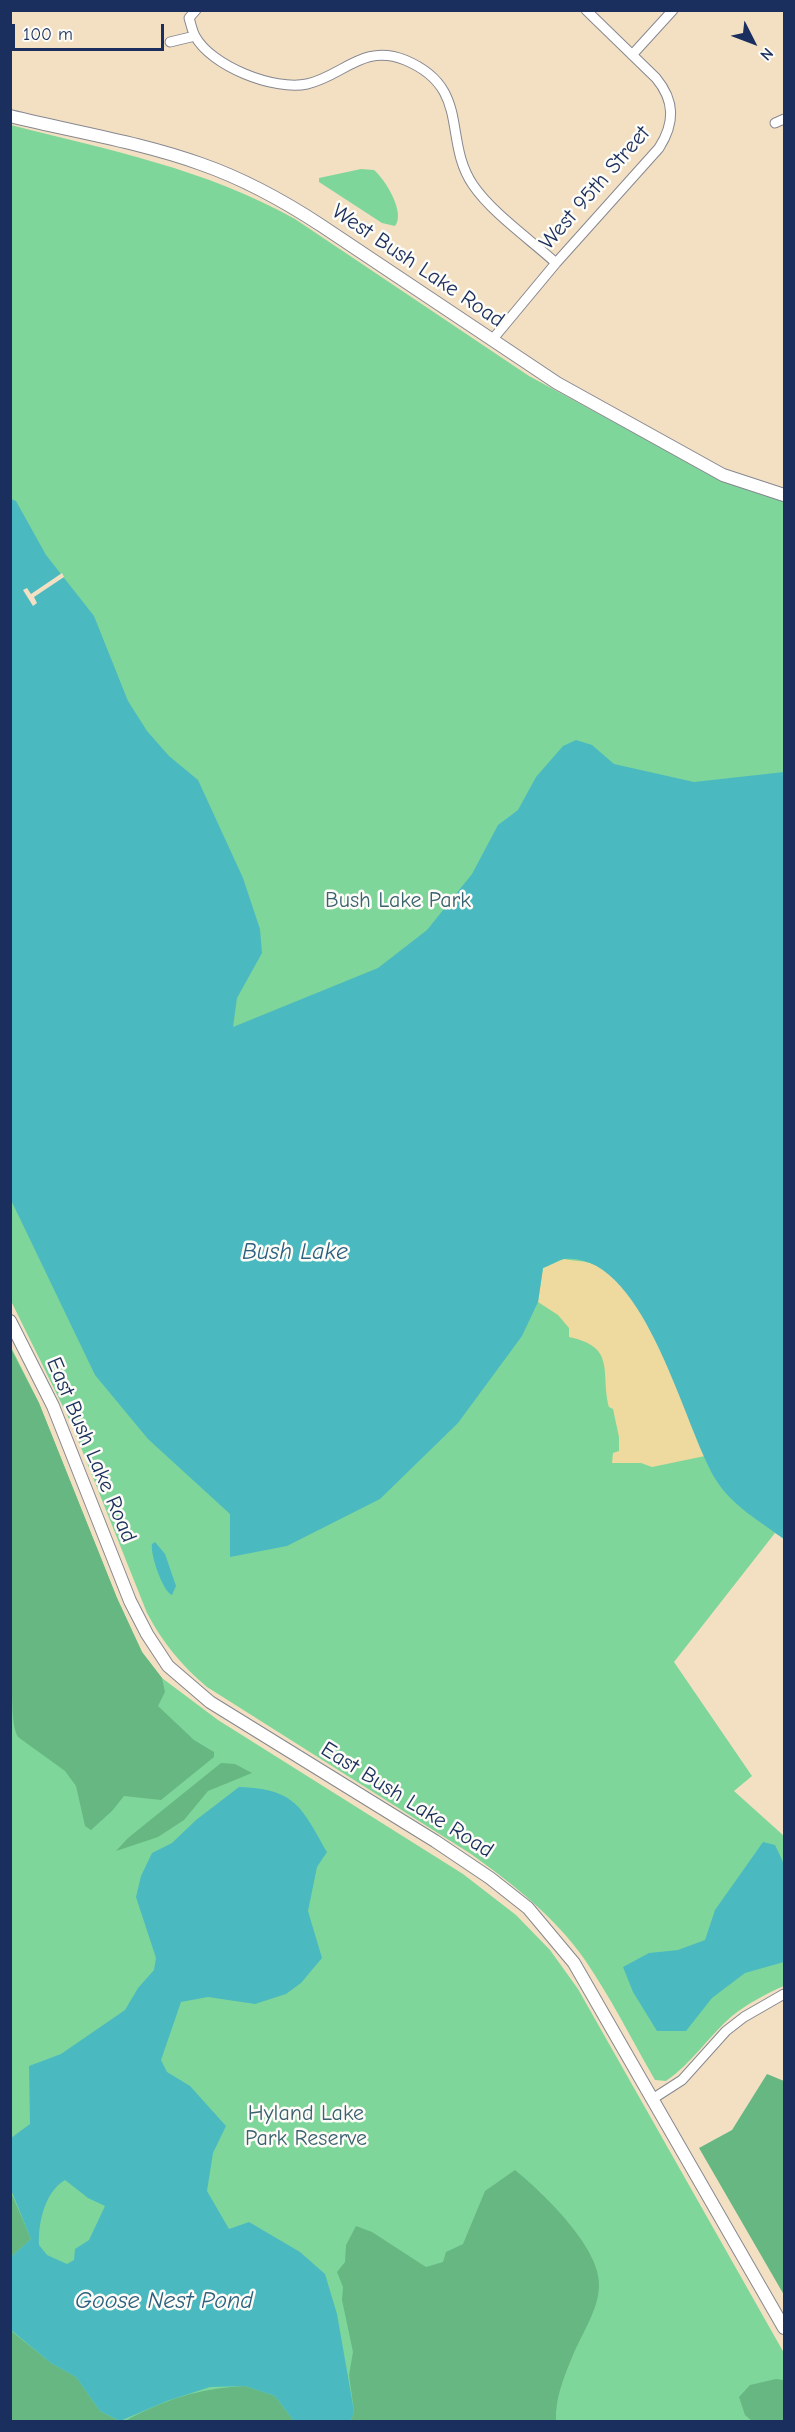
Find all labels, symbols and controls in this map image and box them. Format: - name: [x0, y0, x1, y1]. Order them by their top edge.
- scale bar: [15, 12, 166, 50]
- north arrow: [723, 12, 783, 72]
- text: 100 m: [23, 24, 73, 45]
- text: N: [756, 44, 777, 64]
- street label: West 95th Street: [534, 121, 656, 255]
- street label: West Bush Lake Road: [327, 198, 509, 334]
- park label: Bush Lake Park: [325, 888, 471, 914]
- water label: Bush Lake: [242, 1238, 348, 1266]
- street label: East Bush Lake Road: [40, 1353, 142, 1547]
- street label: East Bush Lake Road: [316, 1736, 498, 1864]
- park label: Hyland Lake Park Reserve: [245, 2101, 367, 2152]
- water label: Goose Nest Pond: [75, 2287, 253, 2315]

